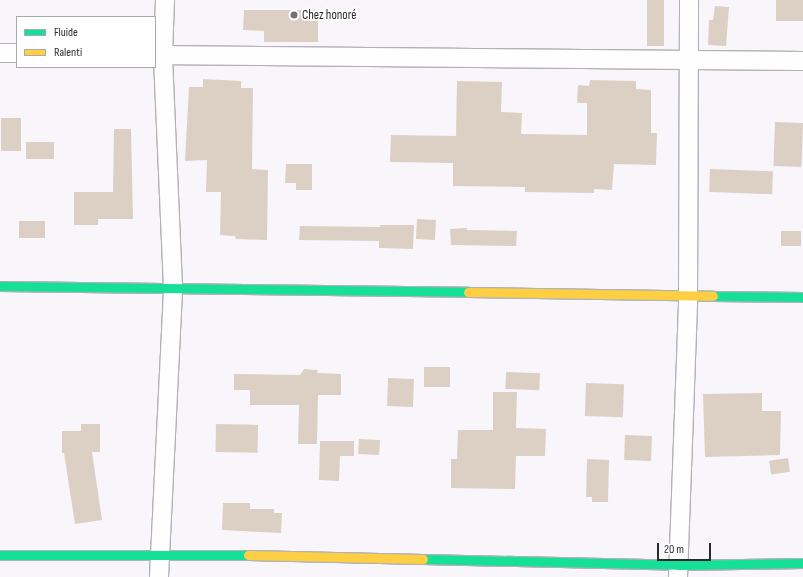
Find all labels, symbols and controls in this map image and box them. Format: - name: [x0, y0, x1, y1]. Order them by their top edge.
- place label: Chez honoré: [302, 7, 356, 23]
- marker: Chez honoré: [289, 10, 299, 20]
- legend: [16, 16, 156, 68]
- text: Fluide: [54, 25, 78, 40]
- text: Ralenti: [54, 45, 82, 60]
- scale bar: [659, 535, 713, 561]
- text: 20 m: [664, 542, 684, 557]

